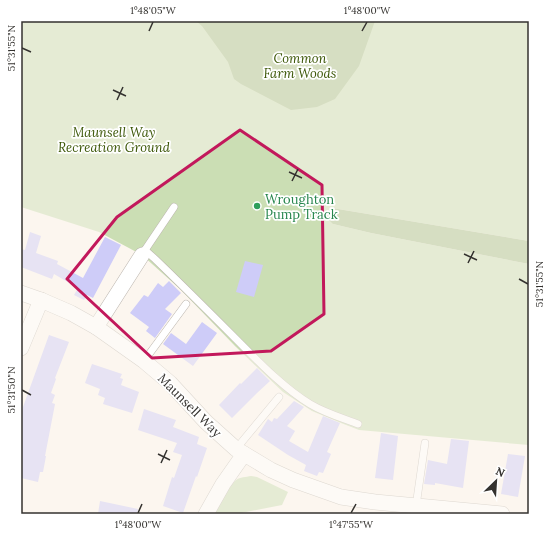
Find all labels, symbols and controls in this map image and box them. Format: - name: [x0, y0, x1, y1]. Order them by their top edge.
- text: 1°48'05"W: [130, 4, 177, 17]
- text: 1°48'00"W: [344, 4, 391, 17]
- text: 51°31'55"N: [5, 24, 18, 71]
- park label: Common Farm Woods: [264, 50, 336, 82]
- park label: Maunsell Way Recreation Ground: [58, 124, 171, 156]
- place label: Wroughton Pump Track: [265, 191, 338, 223]
- marker: Wroughton Pump Track: [252, 201, 262, 211]
- text: 51°31'55"N: [533, 260, 546, 307]
- text: 51°31'50"N: [5, 366, 18, 414]
- street label: Maunsell Way: [154, 370, 225, 441]
- north arrow: [476, 461, 516, 501]
- text: N: [493, 464, 507, 480]
- text: 1°48'00"W: [115, 518, 162, 531]
- text: 1°47'55"W: [329, 518, 374, 531]

